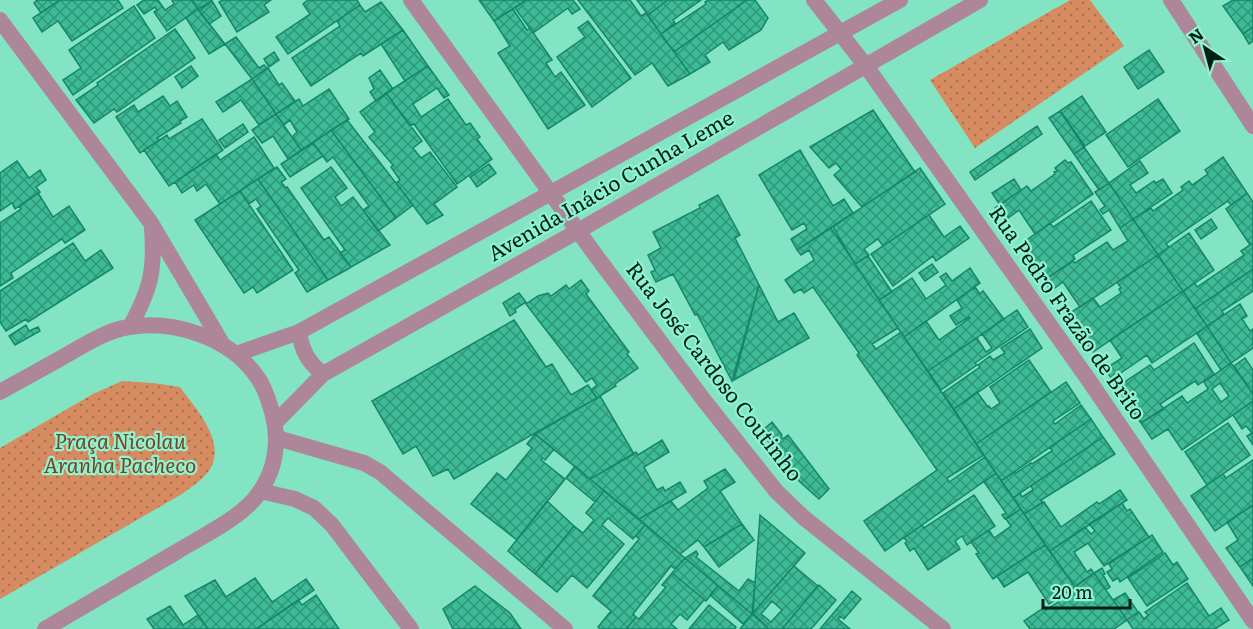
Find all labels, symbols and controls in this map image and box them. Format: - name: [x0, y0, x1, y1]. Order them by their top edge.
- north arrow: [1175, 18, 1235, 78]
- text: N: [1183, 21, 1208, 49]
- street label: Avenida Inácio Cunha Leme: [481, 101, 739, 267]
- street label: Rua Pedro Frazão de Brito: [983, 198, 1155, 425]
- street label: Rua José Cardoso Coutinho: [620, 254, 812, 487]
- park label: Praça Nicolau Aranha Pacheco: [44, 424, 196, 479]
- scale bar: [1043, 572, 1130, 610]
- text: 20 m: [1052, 578, 1093, 605]

